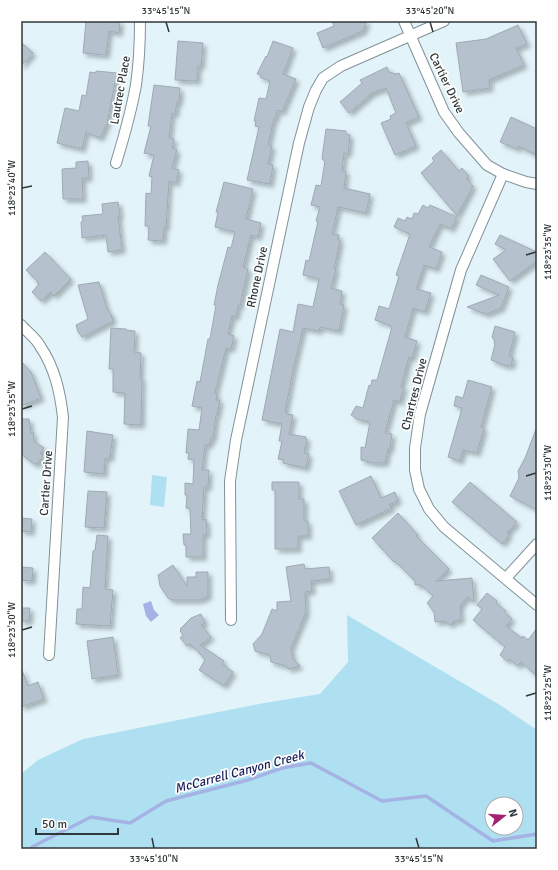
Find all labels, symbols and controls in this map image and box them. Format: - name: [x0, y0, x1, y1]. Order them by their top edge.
- text: 33°45'15"N: [142, 5, 190, 17]
- text: 33°45'20"N: [406, 5, 454, 17]
- street label: Cartier Drive: [425, 51, 468, 116]
- street label: Lautrec Place: [107, 55, 134, 126]
- text: 118°23'40"W: [6, 160, 18, 216]
- text: 118°23'35"W: [542, 224, 554, 280]
- street label: Rhone Drive: [244, 245, 271, 309]
- street label: Chartres Drive: [398, 357, 431, 432]
- text: 118°23'35"W: [6, 381, 18, 437]
- text: 118°23'30"W: [542, 445, 554, 501]
- street label: Cartier Drive: [37, 450, 56, 516]
- text: 118°23'30"W: [6, 602, 18, 658]
- text: 118°23'25"W: [542, 665, 554, 721]
- water label: McCarrell Canyon Creek: [173, 747, 307, 797]
- north arrow: [484, 796, 524, 836]
- text: N: [506, 808, 520, 819]
- scale bar: [36, 810, 118, 836]
- text: 50 m: [42, 817, 67, 832]
- text: 33°45'10"N: [130, 853, 178, 865]
- text: 33°45'15"N: [395, 853, 443, 865]

